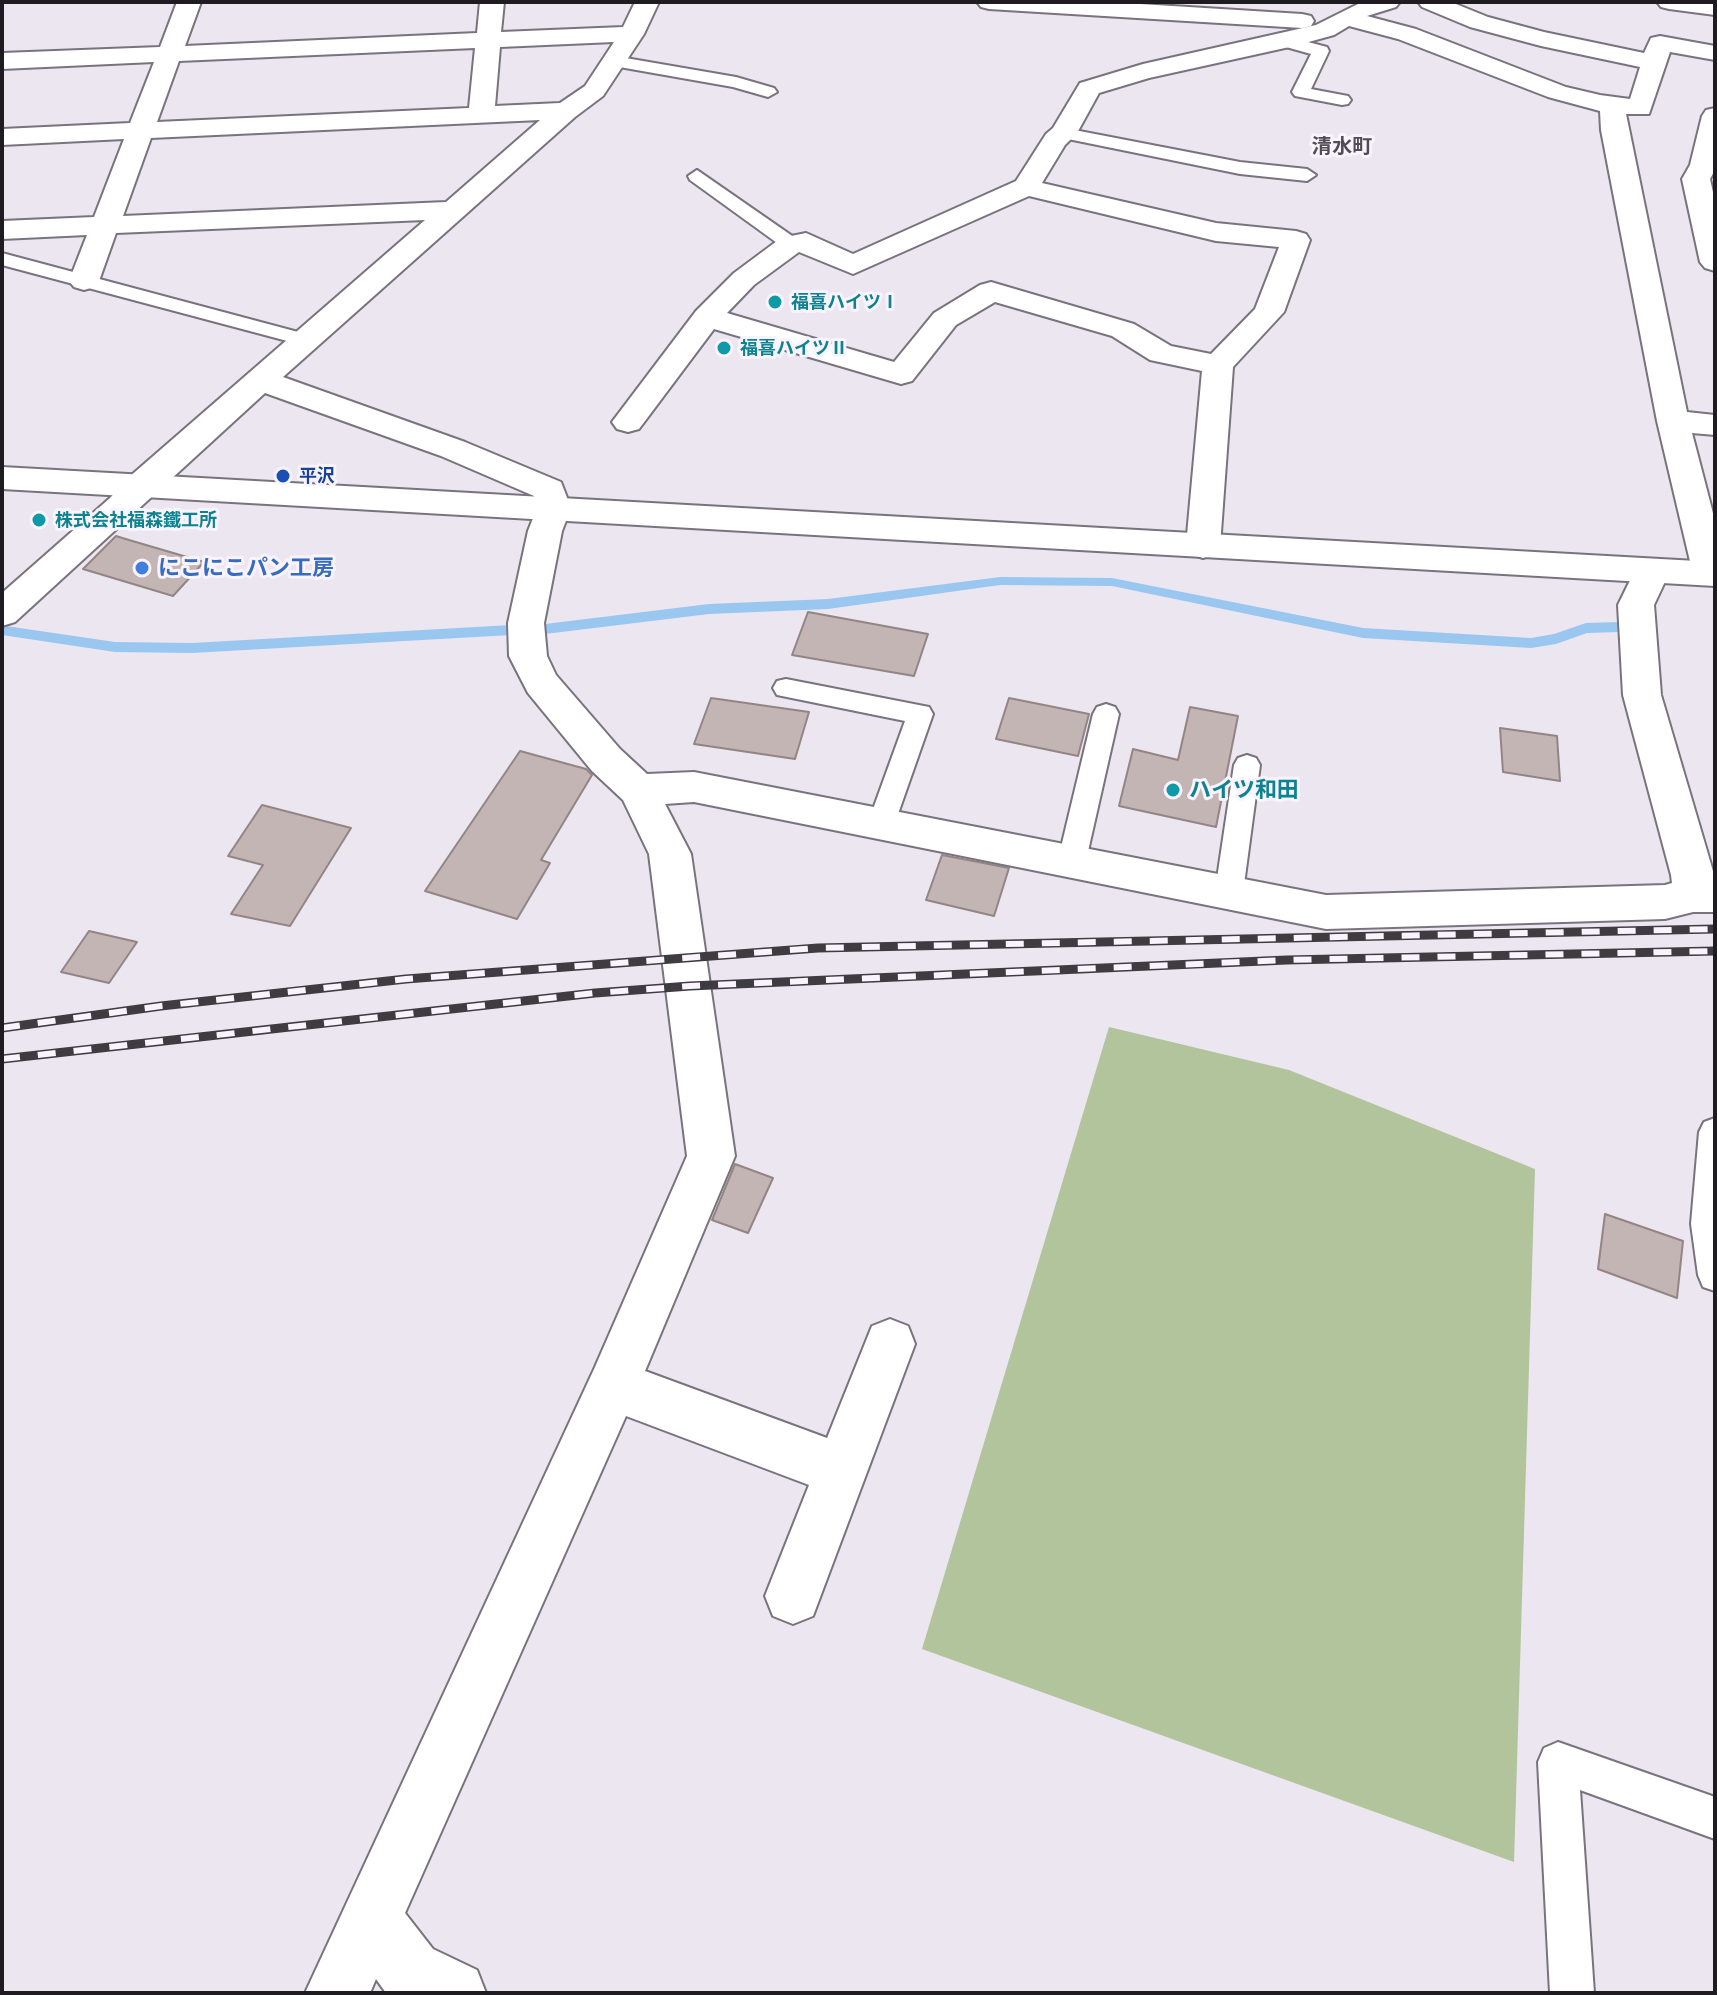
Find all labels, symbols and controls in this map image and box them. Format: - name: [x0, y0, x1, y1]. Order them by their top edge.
- district label: 清水町: [1312, 135, 1372, 159]
- place label: 福喜ハイツⅠ: [791, 291, 899, 313]
- marker: 福喜ハイツⅠ: [766, 293, 784, 311]
- place label: 福喜ハイツⅡ: [740, 337, 848, 359]
- marker: 福喜ハイツⅡ: [715, 339, 733, 357]
- place label: 平沢: [299, 465, 335, 487]
- marker: 平沢: [274, 467, 292, 485]
- place label: 株式会社福森鐵工所: [55, 509, 217, 531]
- marker: 株式会社福森鐵工所: [30, 511, 48, 529]
- place label: にこにこパン工房: [158, 555, 334, 581]
- marker: にこにこパン工房: [133, 559, 151, 577]
- place label: ハイツ和田: [1189, 777, 1299, 803]
- marker: ハイツ和田: [1164, 781, 1182, 799]

